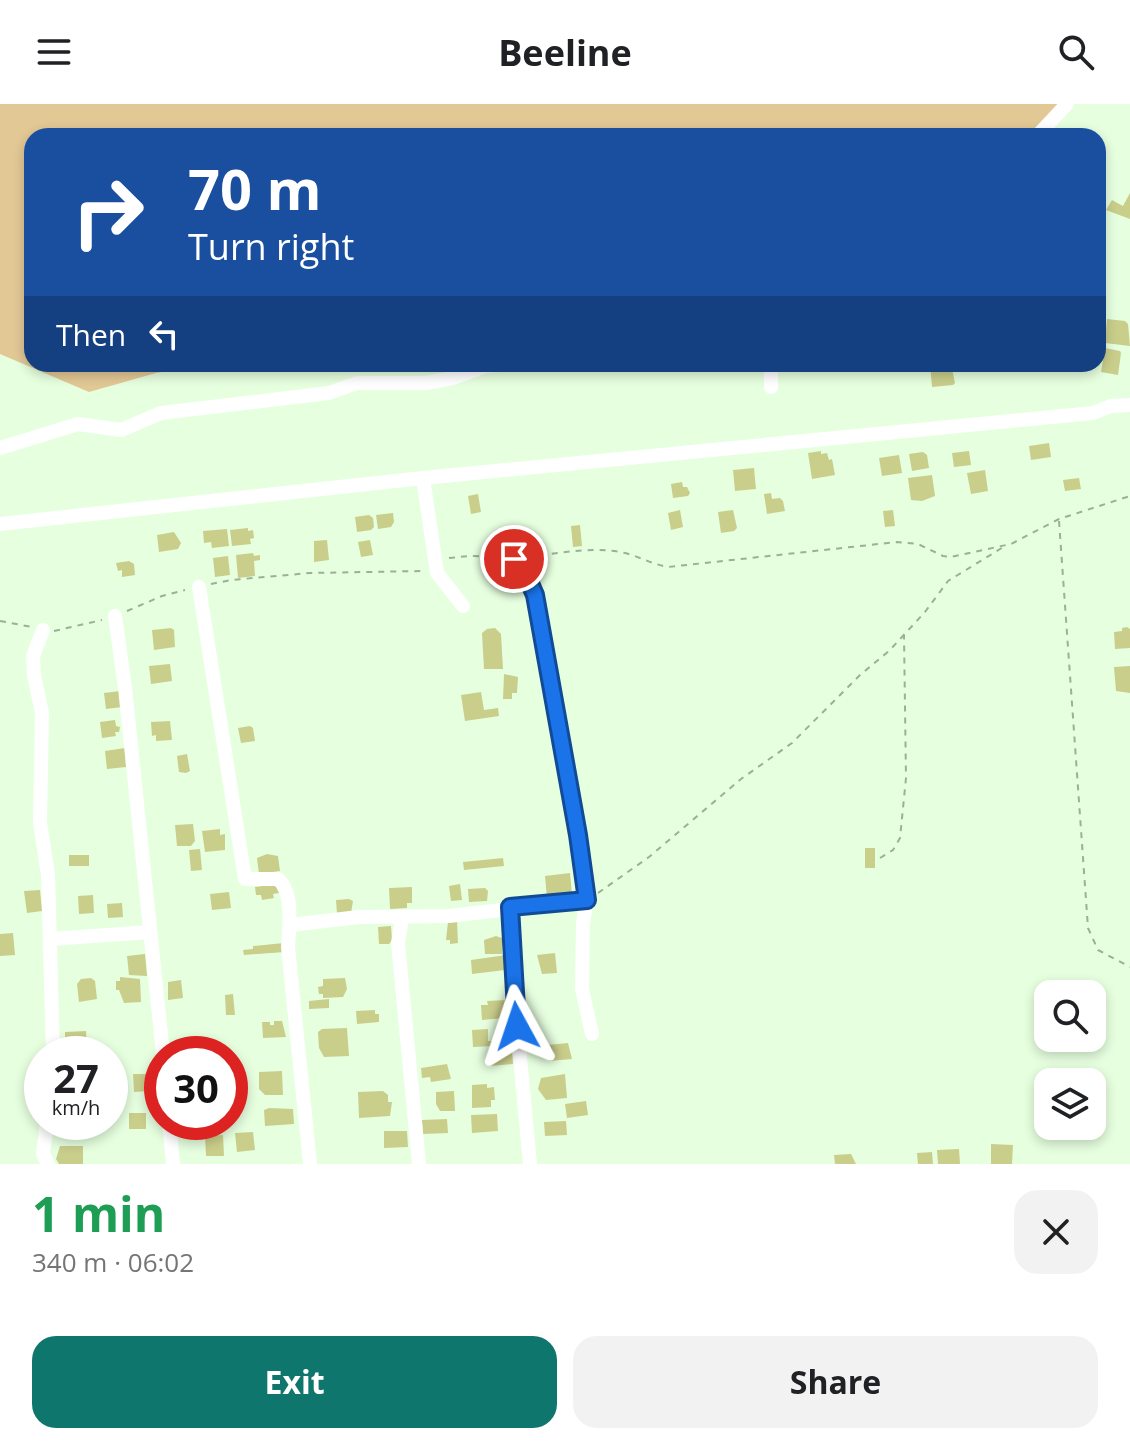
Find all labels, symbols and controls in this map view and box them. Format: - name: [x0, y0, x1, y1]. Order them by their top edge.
- text: Beeline: [498, 28, 632, 77]
- icon: menu: [32, 30, 76, 74]
- icon: search: [1054, 30, 1098, 74]
- text: 70 m: [188, 150, 322, 226]
- icon: right: [56, 160, 160, 264]
- text: Turn right: [188, 222, 354, 271]
- icon: left: [142, 312, 186, 356]
- text: Then: [56, 314, 126, 355]
- pin: [480, 525, 548, 593]
- icon: arrive: [492, 537, 536, 581]
- map controls: [1034, 980, 1106, 1140]
- button: search: [1034, 980, 1106, 1052]
- position arrow: [475, 984, 559, 1068]
- speed limit sign: 30: [144, 1036, 248, 1140]
- text: 27: [53, 1050, 99, 1105]
- button: layers: [1034, 1068, 1106, 1140]
- text: km/h: [52, 1094, 100, 1121]
- text: 1 min: [32, 1181, 165, 1246]
- button: close: [1014, 1190, 1098, 1274]
- text: 340 m · 06:02: [32, 1244, 194, 1280]
- button: Exit: [32, 1336, 557, 1428]
- button: Share: [573, 1336, 1098, 1428]

